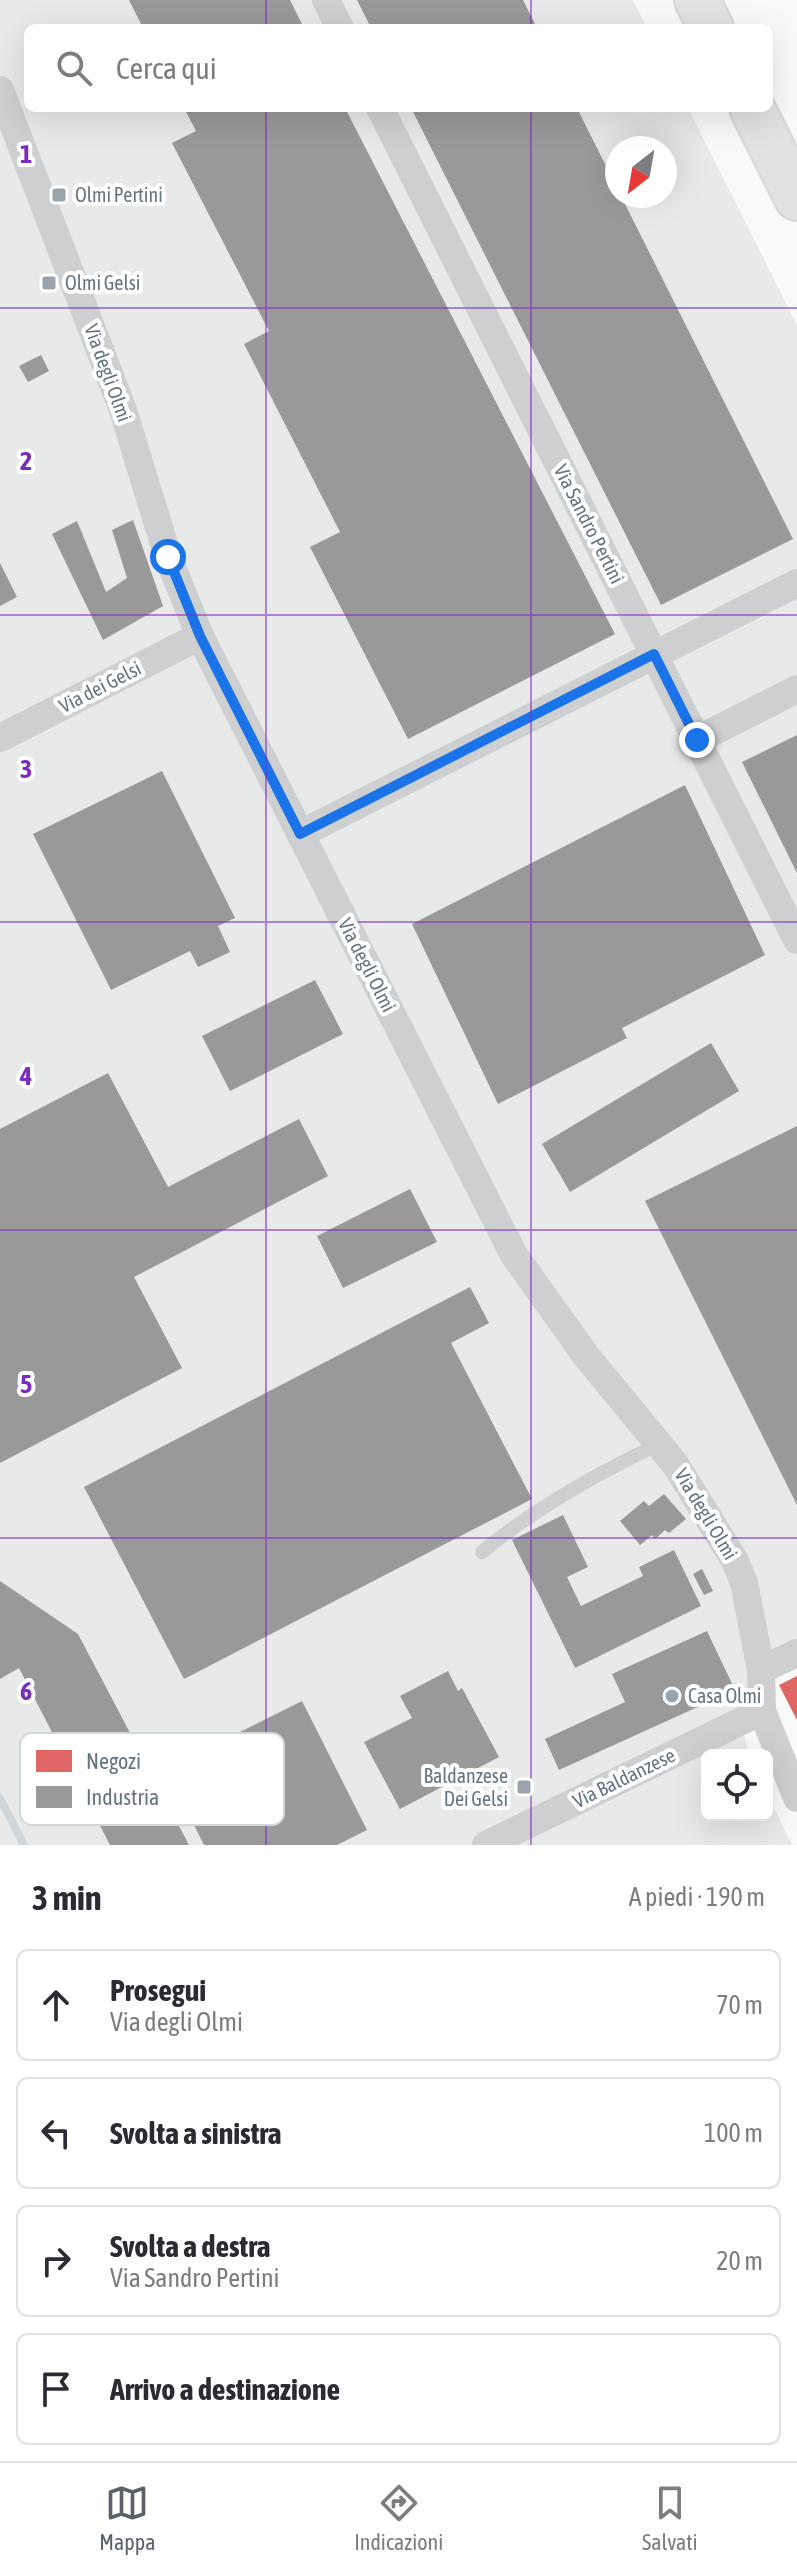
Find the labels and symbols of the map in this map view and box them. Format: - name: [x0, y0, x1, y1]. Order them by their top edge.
- north arrow: [605, 136, 677, 208]
- text: 1: [20, 139, 32, 169]
- place label: Olmi Pertini: [75, 183, 163, 206]
- marker: Olmi Pertini: [50, 186, 68, 204]
- place label: Olmi Gelsi: [65, 271, 140, 294]
- marker: Olmi Gelsi: [40, 274, 58, 292]
- street label: Via degli Olmi: [80, 321, 137, 425]
- text: 2: [20, 446, 32, 476]
- street label: Via Sandro Pertini: [550, 460, 629, 587]
- route start: [150, 539, 186, 575]
- street label: Via dei Gelsi: [55, 656, 145, 717]
- route end: [679, 722, 715, 758]
- text: 3: [20, 754, 32, 784]
- street label: Via degli Olmi: [334, 914, 401, 1016]
- text: 4: [19, 1061, 32, 1091]
- text: 5: [20, 1369, 32, 1399]
- street label: Via degli Olmi: [670, 1464, 743, 1563]
- text: 6: [20, 1676, 32, 1706]
- place label: Casa Olmi: [688, 1684, 761, 1707]
- marker: Casa Olmi: [663, 1687, 681, 1705]
- legend: [20, 1733, 284, 1825]
- street label: Via Baldanzese: [569, 1743, 679, 1812]
- text: Negozi: [86, 1748, 141, 1774]
- place label: Baldanzese Dei Gelsi: [423, 1764, 508, 1810]
- marker: Baldanzese Dei Gelsi: [515, 1778, 533, 1796]
- text: Industria: [86, 1784, 159, 1810]

